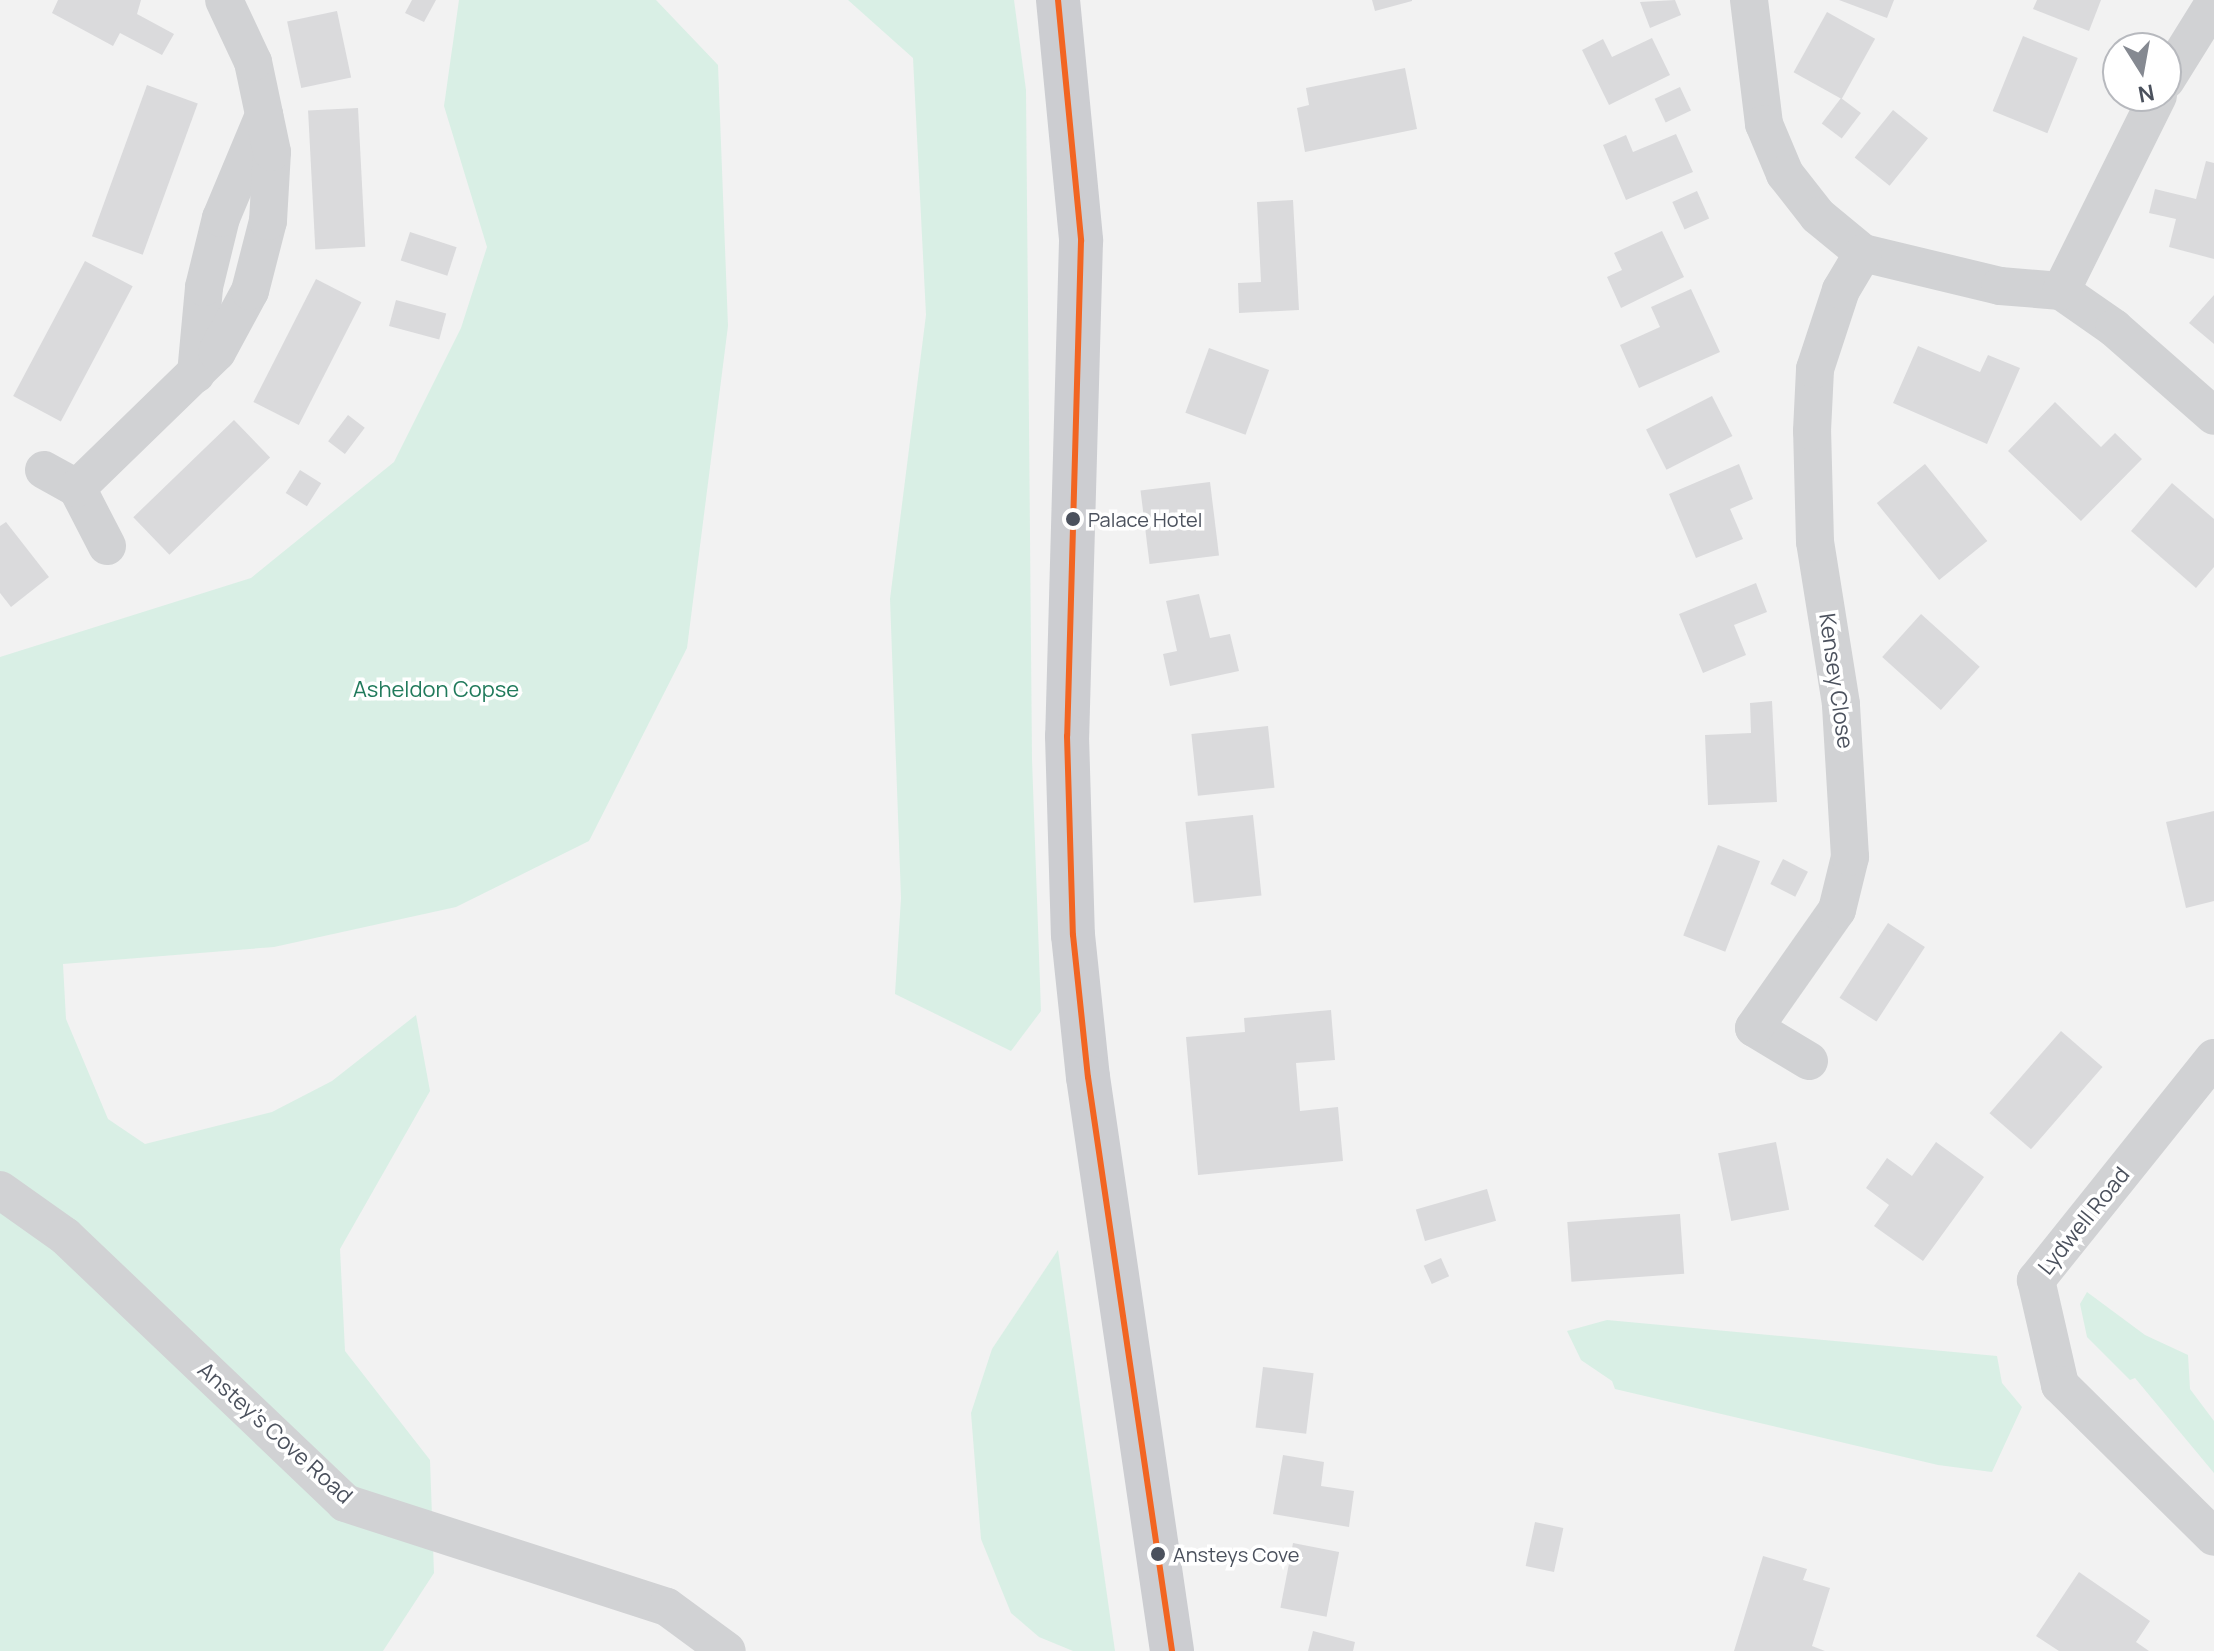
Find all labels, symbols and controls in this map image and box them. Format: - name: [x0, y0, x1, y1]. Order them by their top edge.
- north arrow: [2102, 32, 2182, 112]
- text: N: [2136, 77, 2157, 110]
- place label: Palace Hotel: [1088, 507, 1202, 531]
- marker: Palace Hotel: [1065, 511, 1081, 527]
- street label: Kensey Close: [1813, 612, 1859, 750]
- park label: Asheldon Copse: [353, 677, 519, 703]
- street label: Lydwell Road: [2033, 1162, 2135, 1280]
- street label: Anstey's Cove Road: [192, 1357, 358, 1509]
- place label: Ansteys Cove: [1173, 1542, 1299, 1566]
- marker: Ansteys Cove: [1150, 1546, 1166, 1562]

